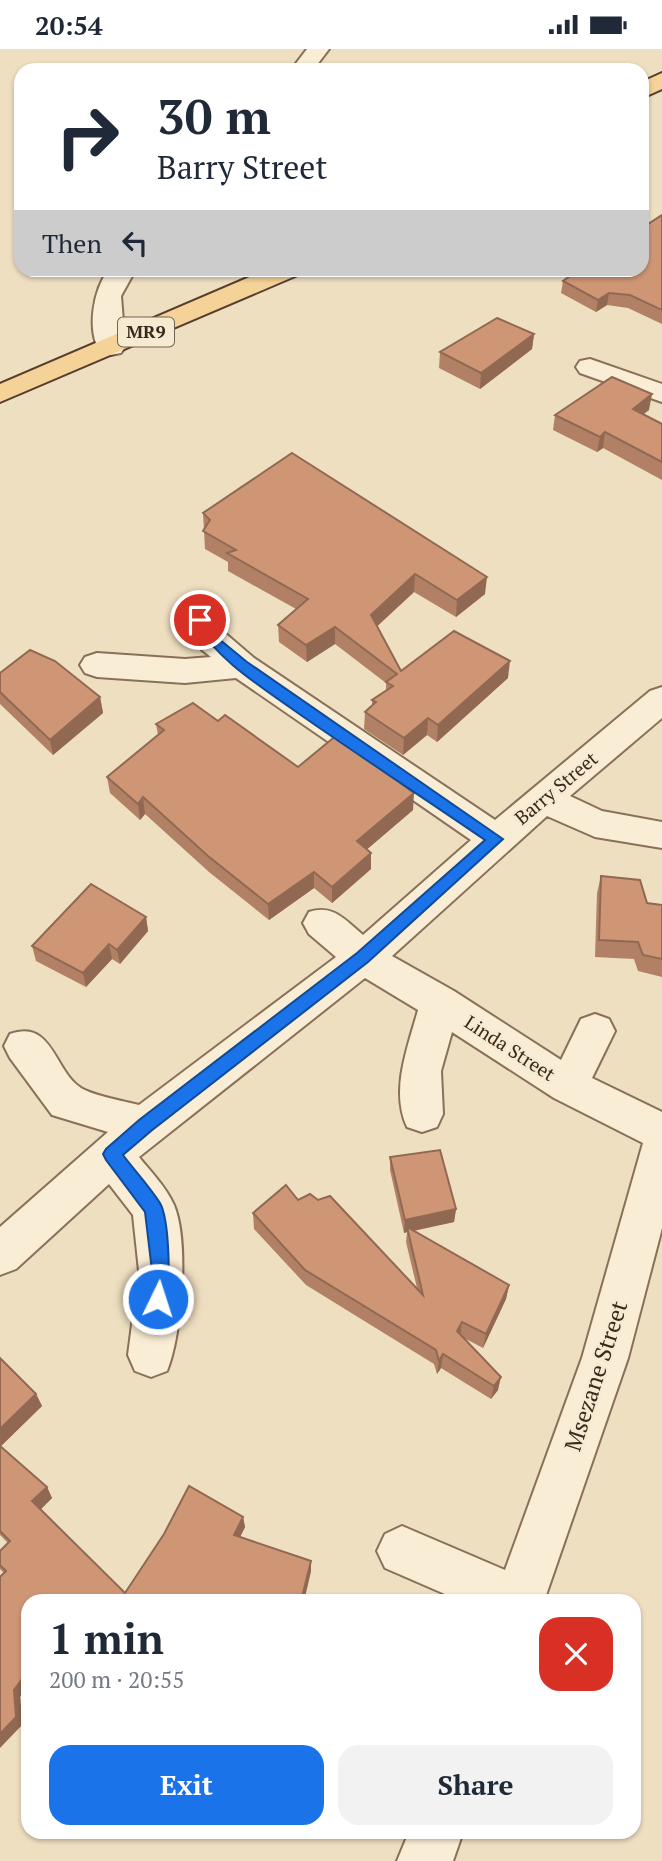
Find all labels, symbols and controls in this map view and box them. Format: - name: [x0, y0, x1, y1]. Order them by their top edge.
- text: 20:54: [35, 8, 103, 42]
- text: 30 m: [157, 83, 271, 148]
- icon: right: [42, 91, 133, 182]
- text: Barry Street: [157, 146, 327, 188]
- icon: left: [116, 224, 154, 262]
- text: Then: [42, 226, 102, 260]
- road number: MR9: [118, 317, 174, 347]
- pin: [170, 590, 230, 650]
- icon: arrive: [181, 601, 219, 639]
- street label: Barry Street: [509, 746, 602, 830]
- street label: Linda Street: [460, 1009, 560, 1086]
- position arrow: [121, 1262, 195, 1336]
- street label: Msezane Street: [557, 1296, 635, 1455]
- text: 1 min: [49, 1610, 164, 1666]
- button: close: [539, 1617, 613, 1691]
- text: 200 m · 20:55: [49, 1664, 184, 1695]
- button: Exit: [49, 1745, 324, 1825]
- button: Share: [338, 1745, 613, 1825]

